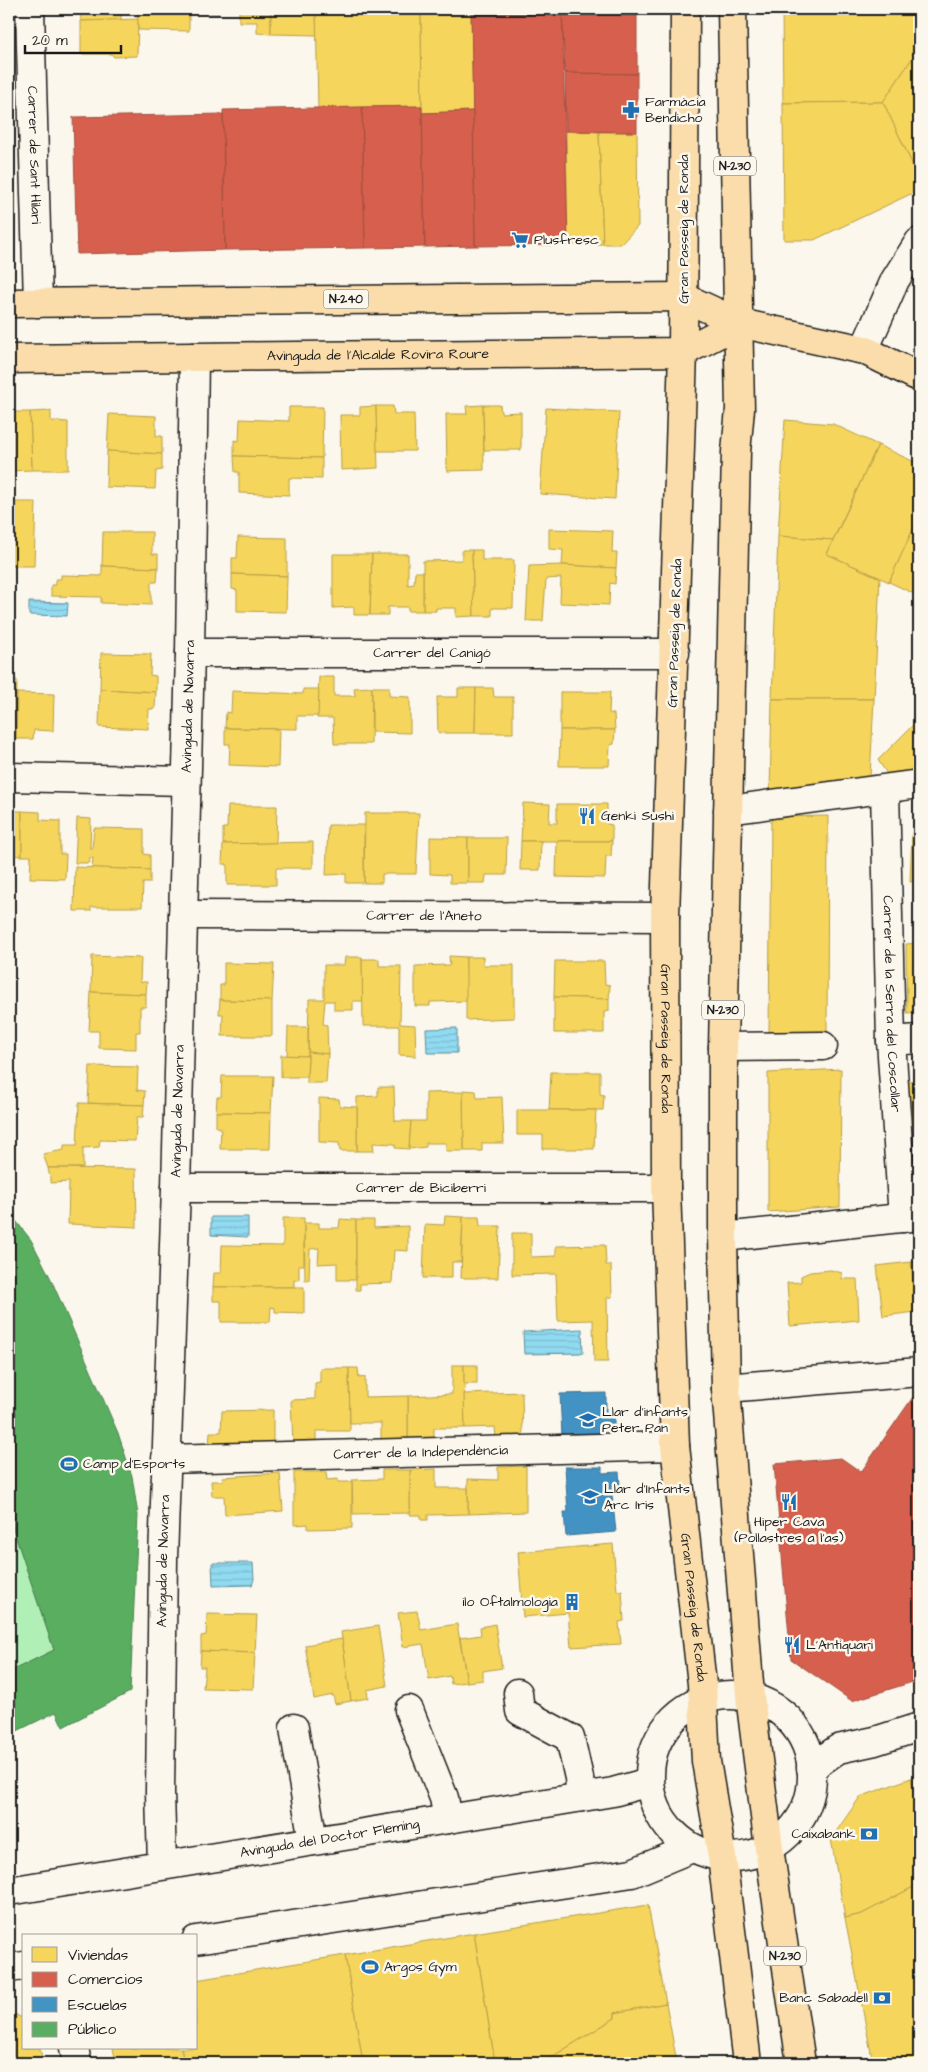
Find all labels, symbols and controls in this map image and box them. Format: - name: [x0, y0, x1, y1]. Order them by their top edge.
- scale bar: [25, 22, 121, 54]
- text: 20 m: [32, 30, 68, 51]
- street label: Carrer de Sant Hilari: [22, 86, 46, 224]
- place label: Farmàcia Bendicho: [645, 92, 706, 128]
- pharmacy icon: Farmàcia Bendicho: [621, 100, 641, 120]
- street label: Gran Passeig de Ronda: [674, 154, 694, 304]
- road number: N-230: [714, 157, 756, 176]
- supermarket icon: Plusfresc: [510, 230, 530, 250]
- place label: Plusfresc: [534, 230, 599, 250]
- road number: N-240: [324, 290, 368, 308]
- street label: Avinguda de l'Alcalde Rovira Roure: [267, 344, 490, 366]
- street label: Gran Passeig de Ronda: [662, 558, 688, 708]
- street label: Avinguda de Navarra: [177, 640, 200, 773]
- street label: Carrer del Canigó: [373, 643, 491, 663]
- restaurant icon: Genki Sushi: [577, 806, 597, 826]
- place label: Genki Sushi: [601, 806, 674, 826]
- street label: Carrer de la Serra del Coscollar: [878, 895, 906, 1113]
- street label: Carrer de l'Aneto: [366, 906, 482, 926]
- street label: Gran Passeig de Ronda: [655, 964, 676, 1113]
- road number: N-230: [702, 1000, 744, 1020]
- street label: Avinguda de Navarra: [166, 1045, 190, 1178]
- street label: Carrer de Biciberri: [356, 1178, 486, 1198]
- place label: Llar d'infants Peter Pan: [602, 1402, 688, 1438]
- school or university icon: Llar d'infants Peter Pan: [578, 1410, 598, 1430]
- street label: Carrer de la Independència: [333, 1440, 509, 1465]
- sports icon: Camp d'Esports: [59, 1454, 79, 1474]
- place label: Camp d'Esports: [83, 1454, 185, 1474]
- place label: Llar d'Infants Arc Iris: [604, 1479, 690, 1515]
- school or university icon: Llar d'Infants Arc Iris: [580, 1487, 600, 1507]
- restaurant icon: Hiper Cava (Pollastres a l'as): [779, 1492, 799, 1512]
- street label: Avinguda de Navarra: [152, 1494, 175, 1628]
- place label: Hiper Cava (Pollastres a l'as): [734, 1512, 844, 1548]
- street label: Gran Passeig de Ronda: [675, 1532, 712, 1683]
- place label: ilo Oftalmologia: [462, 1592, 558, 1612]
- building icon: ilo Oftalmologia: [562, 1592, 582, 1612]
- restaurant icon: L'Antiquari: [782, 1635, 802, 1655]
- place label: L'Antiquari: [806, 1635, 873, 1655]
- street label: Avinguda del Doctor Fleming: [238, 1814, 421, 1863]
- place label: Caixabank: [792, 1824, 855, 1844]
- bank icon: Caixabank: [859, 1824, 879, 1844]
- legend: [22, 1934, 198, 2050]
- text: Viviendas: [68, 1945, 129, 1966]
- road number: N-230: [764, 1946, 806, 1965]
- sports icon: Argos Gym: [360, 1957, 380, 1977]
- place label: Argos Gym: [384, 1957, 457, 1977]
- text: Comercios: [68, 1969, 143, 1990]
- place label: Banc Sabadell: [779, 1988, 868, 2008]
- bank icon: Banc Sabadell: [872, 1988, 892, 2008]
- text: Escuelas: [68, 1995, 128, 2016]
- text: Público: [68, 2019, 117, 2040]

